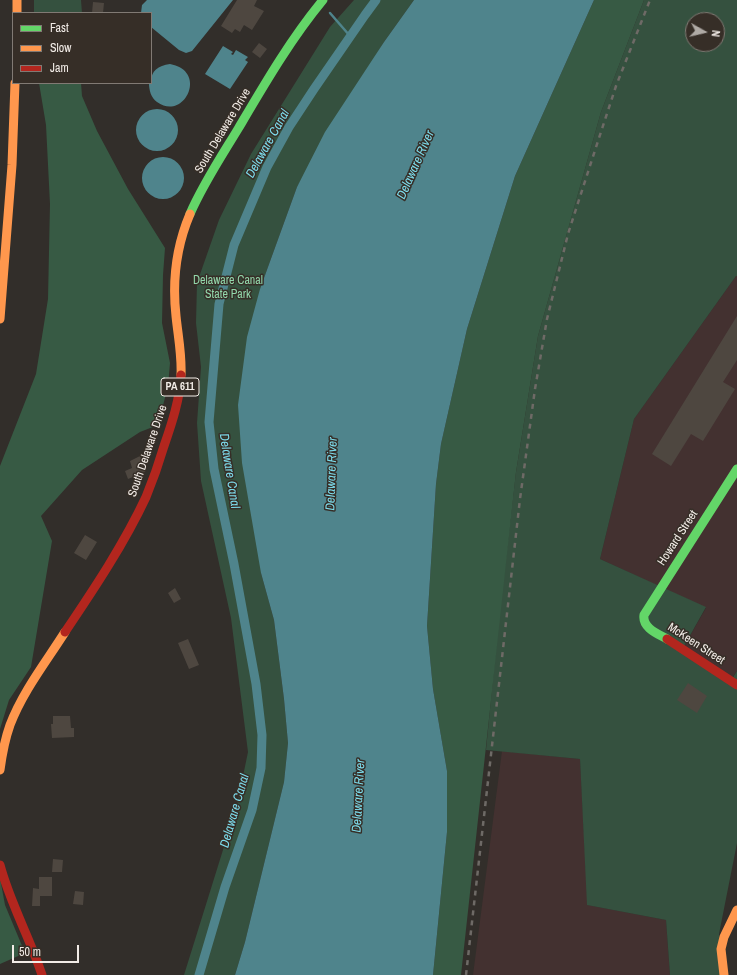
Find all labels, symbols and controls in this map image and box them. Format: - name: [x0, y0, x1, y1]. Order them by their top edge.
- legend: [12, 12, 152, 84]
- north arrow: [685, 12, 725, 52]
- text: Fast: [50, 20, 69, 36]
- text: N: [709, 29, 723, 38]
- text: Slow: [50, 40, 71, 56]
- text: Jam: [50, 60, 69, 76]
- street label: South Delaware Drive: [192, 86, 254, 176]
- water label: Delaware Canal: [243, 107, 293, 181]
- water label: Delaware River: [394, 128, 438, 202]
- park label: Delaware Canal State Park: [193, 274, 263, 302]
- road number: PA 611: [161, 378, 199, 396]
- street label: South Delaware Drive: [126, 403, 170, 499]
- water label: Delaware Canal: [215, 432, 243, 510]
- water label: Delaware River: [323, 437, 341, 511]
- street label: Howard Street: [655, 508, 701, 568]
- street label: McKeen Street: [665, 620, 727, 668]
- water label: Delaware River: [349, 759, 369, 833]
- water label: Delaware Canal: [217, 772, 253, 850]
- scale bar: [14, 937, 81, 963]
- text: 50 m: [19, 944, 41, 960]

